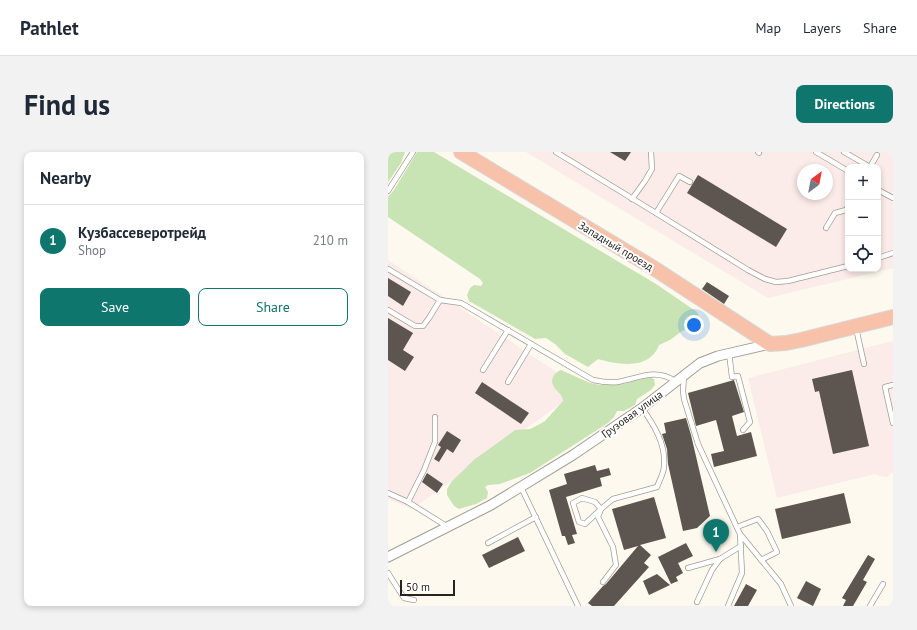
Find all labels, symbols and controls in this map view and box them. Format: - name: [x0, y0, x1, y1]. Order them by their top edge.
- text: Pathlet: [20, 16, 79, 40]
- text: Map: [755, 19, 781, 37]
- text: Layers: [803, 19, 841, 37]
- text: Share: [863, 19, 897, 37]
- button: Directions: [796, 85, 893, 123]
- text: Find us: [24, 86, 110, 123]
- north arrow: [797, 164, 833, 200]
- map controls: [845, 164, 881, 272]
- button: +: [845, 164, 881, 200]
- text: Nearby: [40, 167, 91, 189]
- button: −: [845, 200, 881, 236]
- street label: Западный проезд: [576, 218, 656, 274]
- text: Кузбассеверотрейд: [78, 223, 206, 242]
- text: 1: [49, 232, 57, 249]
- text: 210 m: [313, 232, 348, 249]
- button: locate: [845, 236, 881, 272]
- text: Shop: [78, 242, 106, 259]
- button: Save: [40, 288, 190, 326]
- button: Share: [198, 288, 348, 326]
- your location: [684, 315, 704, 335]
- street label: Грузовая улица: [599, 387, 665, 441]
- pin: 1: [703, 519, 729, 552]
- scale bar: [400, 578, 455, 597]
- text: 50 m: [406, 580, 430, 594]

